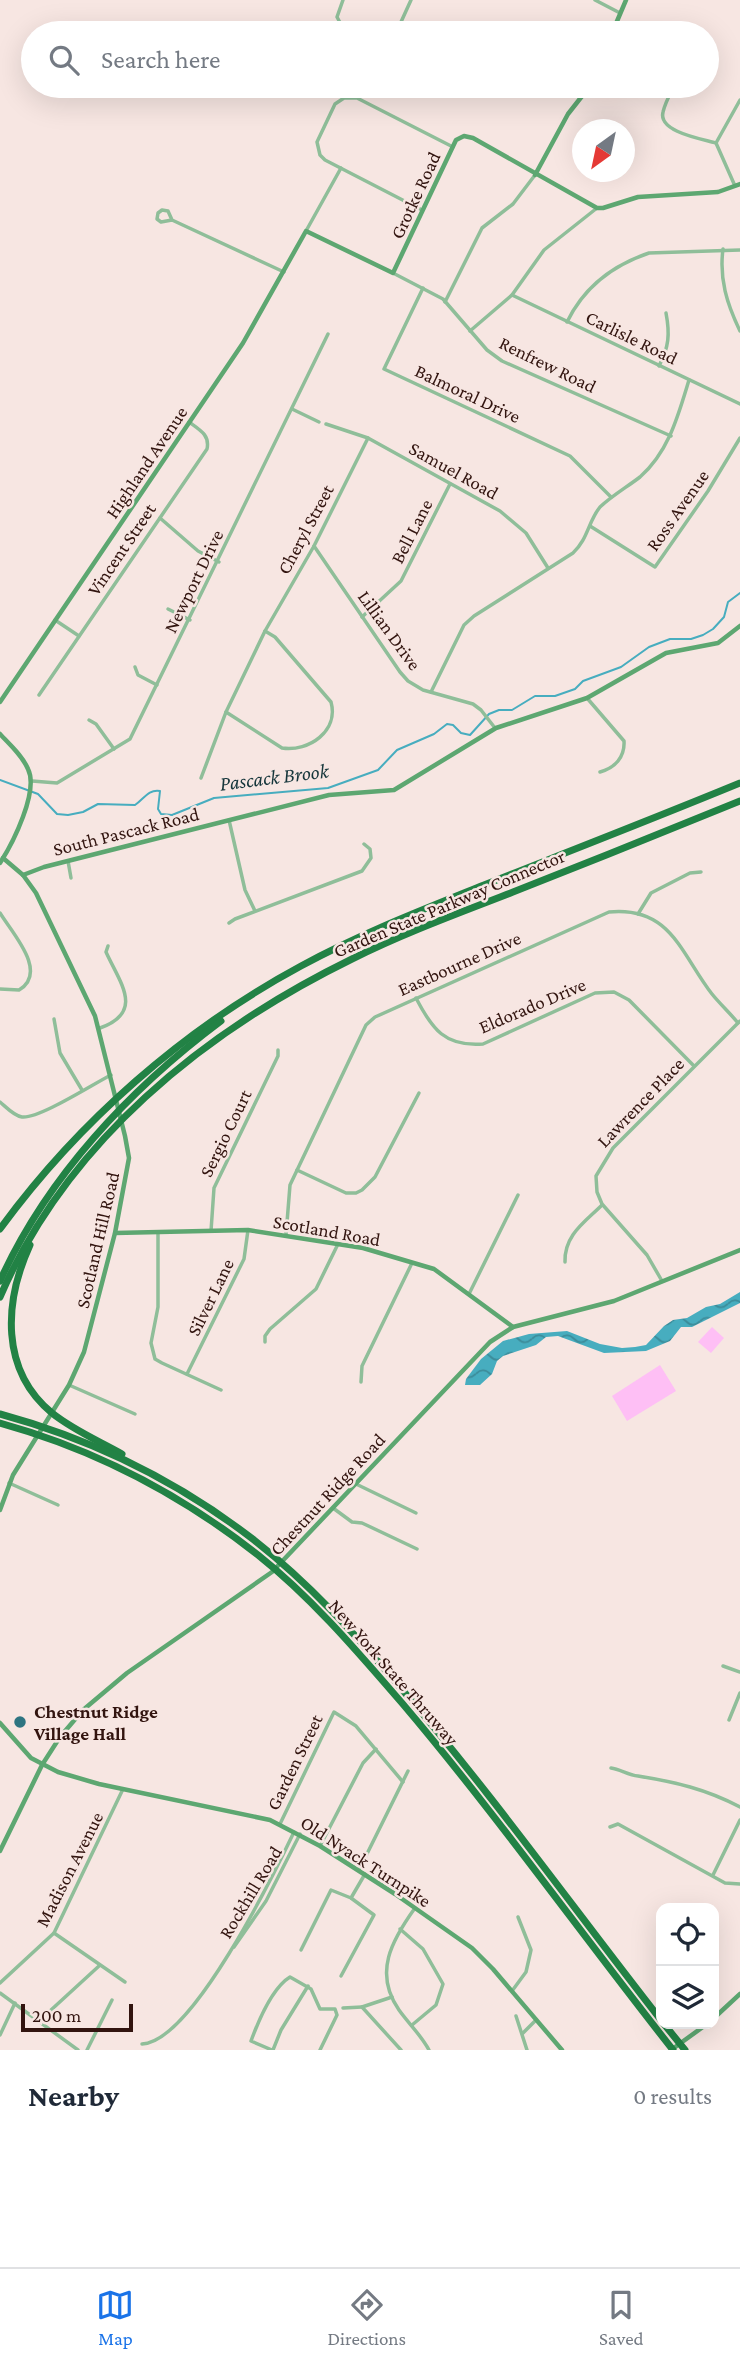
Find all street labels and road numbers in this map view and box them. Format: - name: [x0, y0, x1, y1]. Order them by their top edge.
- street label: Grotke Road: [386, 148, 445, 242]
- street label: Carlisle Road: [583, 306, 681, 369]
- street label: Renfrew Road: [496, 332, 600, 397]
- street label: Balmoral Drive: [412, 360, 524, 427]
- street label: Highland Avenue: [101, 402, 192, 522]
- street label: Samuel Road: [406, 437, 502, 503]
- street label: Ross Avenue: [642, 466, 713, 555]
- street label: Cheryl Street: [273, 480, 338, 578]
- street label: Bell Lane: [386, 496, 436, 567]
- street label: Vincent Street: [83, 499, 160, 599]
- street label: Newport Drive: [159, 526, 227, 636]
- street label: Lillian Drive: [354, 586, 426, 674]
- street label: South Pascack Road: [51, 803, 201, 860]
- street label: Garden State Parkway Connector: [330, 845, 568, 962]
- street label: Eastbourne Drive: [394, 927, 524, 1000]
- street label: Eldorado Drive: [476, 973, 589, 1037]
- street label: Lawrence Place: [592, 1053, 688, 1151]
- street label: Sergio Court: [195, 1086, 256, 1180]
- street label: Scotland Hill Road: [72, 1170, 123, 1310]
- street label: Scotland Road: [272, 1211, 382, 1250]
- street label: Silver Lane: [183, 1255, 238, 1339]
- street label: Chestnut Ridge Road: [266, 1429, 389, 1560]
- street label: New York State Thruway: [325, 1595, 463, 1750]
- street label: Garden Street: [262, 1710, 327, 1813]
- street label: Madison Avenue: [31, 1808, 107, 1930]
- street label: Old Nyack Turnpike: [297, 1812, 435, 1911]
- street label: Rockhill Road: [215, 1842, 286, 1942]

